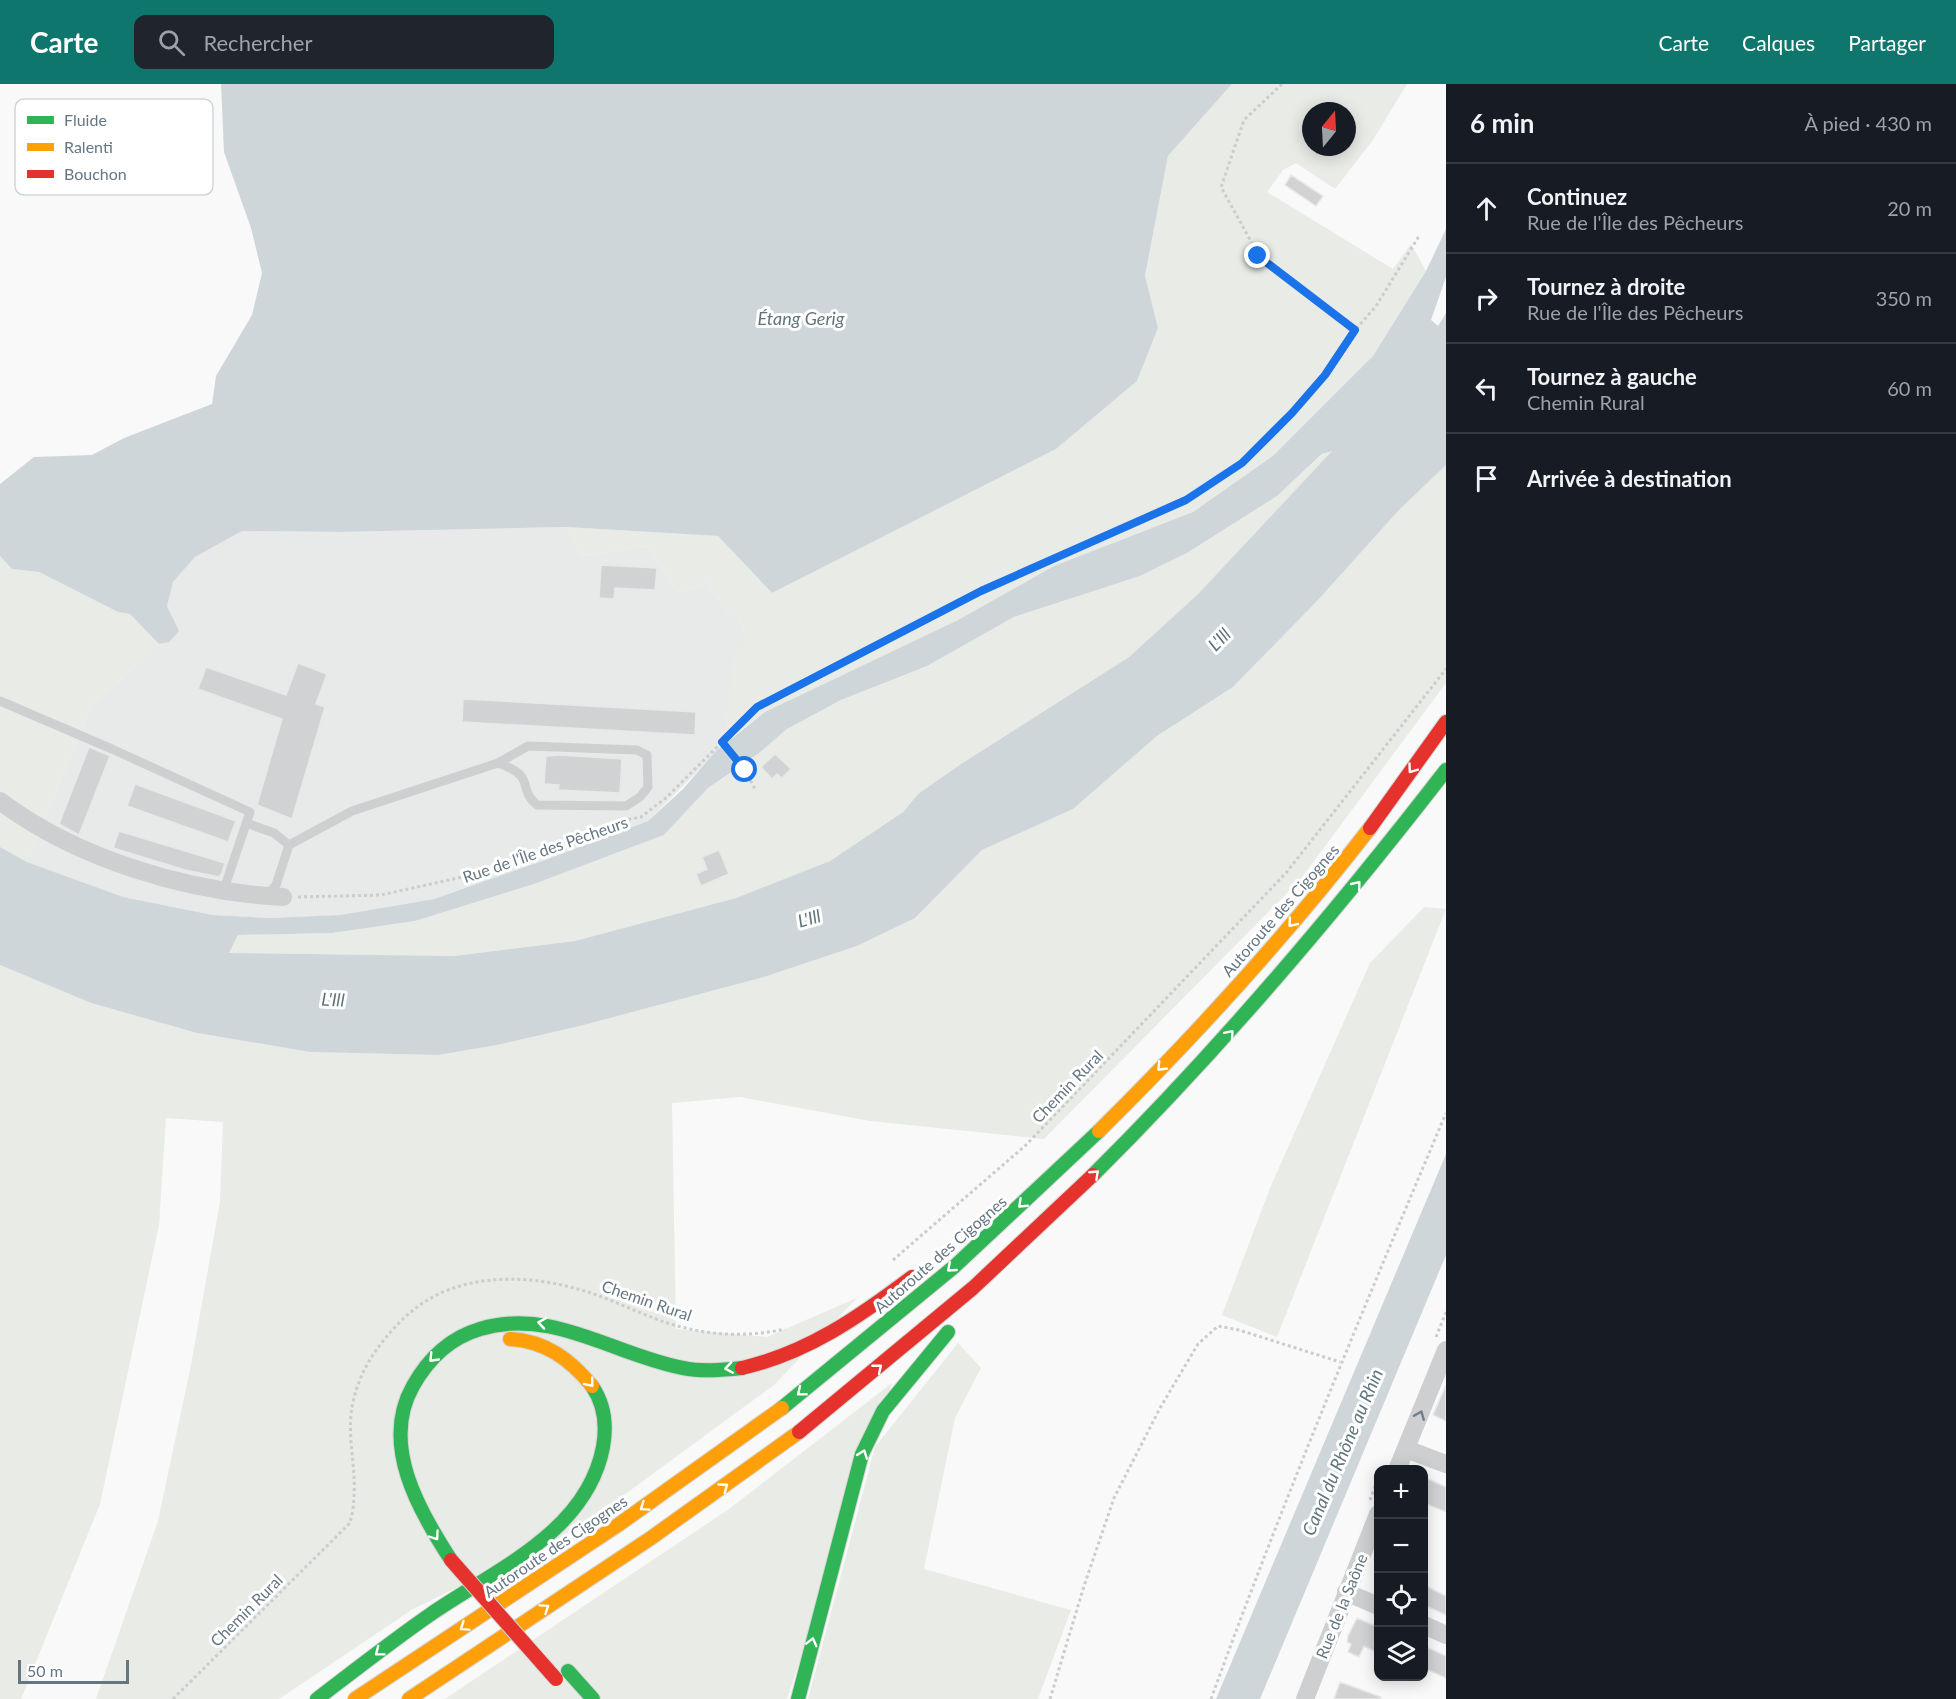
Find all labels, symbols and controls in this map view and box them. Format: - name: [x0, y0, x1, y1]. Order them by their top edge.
- search box: [134, 15, 554, 69]
- text: Carte: [30, 25, 98, 59]
- icon: search: [155, 26, 188, 59]
- text: Rechercher: [203, 29, 312, 56]
- text: Carte: [1658, 30, 1709, 55]
- text: Calques: [1742, 30, 1815, 55]
- text: Partager: [1848, 30, 1926, 55]
- legend: [15, 99, 213, 195]
- north arrow: [1302, 102, 1356, 156]
- text: 6 min: [1470, 107, 1534, 139]
- text: Fluide: [64, 110, 107, 129]
- text: À pied · 430 m: [1804, 111, 1932, 135]
- text: Ralenti: [64, 137, 113, 156]
- text: Bouchon: [64, 164, 127, 183]
- text: Continuez: [1527, 183, 1627, 210]
- icon: ahead: [1470, 192, 1503, 225]
- text: 20 m: [1887, 196, 1932, 220]
- text: Rue de l'Île des Pêcheurs: [1527, 210, 1743, 234]
- route end: [1244, 242, 1270, 268]
- text: Tournez à droite: [1527, 273, 1685, 300]
- icon: right: [1470, 282, 1503, 315]
- text: 350 m: [1876, 286, 1932, 310]
- text: Rue de l'Île des Pêcheurs: [1527, 300, 1743, 324]
- water label: Étang Gerig: [758, 307, 845, 329]
- text: Tournez à gauche: [1527, 363, 1697, 390]
- icon: left: [1470, 372, 1503, 405]
- text: 60 m: [1887, 376, 1932, 400]
- text: Chemin Rural: [1527, 390, 1645, 414]
- icon: arrive: [1470, 462, 1503, 495]
- text: Arrivée à destination: [1527, 465, 1732, 492]
- water label: L'Ill: [1203, 623, 1235, 655]
- route start: [731, 756, 757, 782]
- one-way arrow: [1408, 763, 1419, 774]
- street label: Rue de l'Île des Pêcheurs: [460, 812, 630, 886]
- street label: Autoroute des Cigognes: [1217, 840, 1343, 980]
- one-way arrow: [1349, 881, 1360, 892]
- water label: L'Ill: [795, 904, 823, 932]
- one-way arrow: [1289, 916, 1300, 927]
- water label: L'Ill: [321, 987, 345, 1011]
- one-way arrow: [1223, 1030, 1234, 1041]
- street label: Chemin Rural: [1027, 1046, 1107, 1126]
- one-way arrow: [1157, 1061, 1168, 1071]
- one-way arrow: [1088, 1170, 1099, 1181]
- street label: Autoroute des Cigognes: [870, 1191, 1010, 1317]
- one-way arrow: [1018, 1197, 1029, 1208]
- one-way arrow: [947, 1261, 958, 1272]
- street label: Chemin Rural: [599, 1276, 695, 1324]
- one-way arrow: [537, 1318, 546, 1330]
- one-way arrow: [429, 1351, 440, 1361]
- one-way arrow: [725, 1362, 734, 1374]
- one-way arrow: [872, 1364, 883, 1375]
- water label: Canal du Rhône au Rhin: [1297, 1365, 1387, 1539]
- one-way arrow: [582, 1376, 593, 1387]
- one-way arrow: [797, 1385, 808, 1396]
- one-way arrow: [1413, 1411, 1425, 1422]
- one-way arrow: [856, 1449, 868, 1460]
- map controls: [1374, 1465, 1428, 1681]
- button: +: [1374, 1465, 1428, 1519]
- one-way arrow: [717, 1483, 728, 1494]
- street label: Autoroute des Cigognes: [480, 1491, 630, 1601]
- one-way arrow: [639, 1500, 650, 1511]
- button: −: [1374, 1519, 1428, 1573]
- one-way arrow: [428, 1530, 439, 1541]
- street label: Rue de la Saône: [1311, 1551, 1371, 1661]
- street label: Chemin Rural: [206, 1570, 286, 1650]
- button: locate: [1374, 1573, 1428, 1627]
- one-way arrow: [538, 1604, 549, 1615]
- one-way arrow: [460, 1619, 470, 1631]
- button: layers: [1374, 1627, 1428, 1681]
- one-way arrow: [804, 1637, 817, 1647]
- one-way arrow: [375, 1645, 386, 1656]
- scale bar: [18, 1657, 129, 1684]
- text: 50 m: [27, 1661, 63, 1680]

